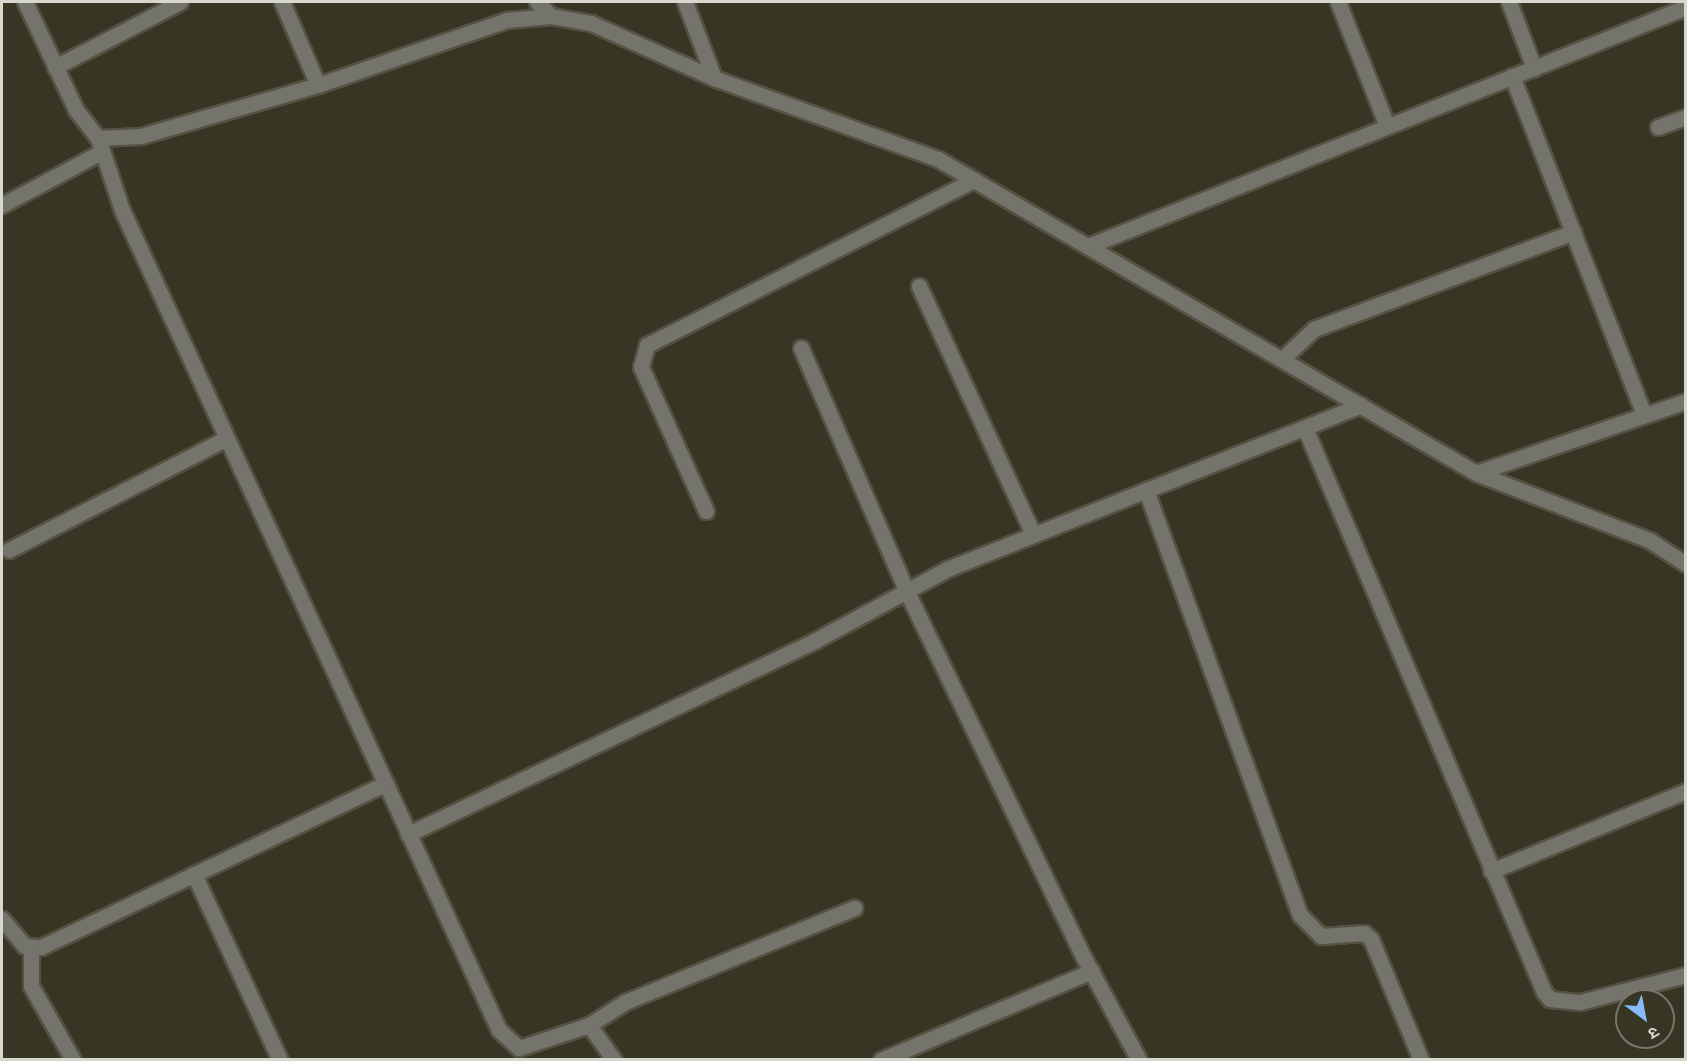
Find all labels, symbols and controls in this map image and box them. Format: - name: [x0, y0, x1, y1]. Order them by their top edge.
- north arrow: [1615, 989, 1675, 1049]
- text: उ: [1645, 1022, 1663, 1044]

